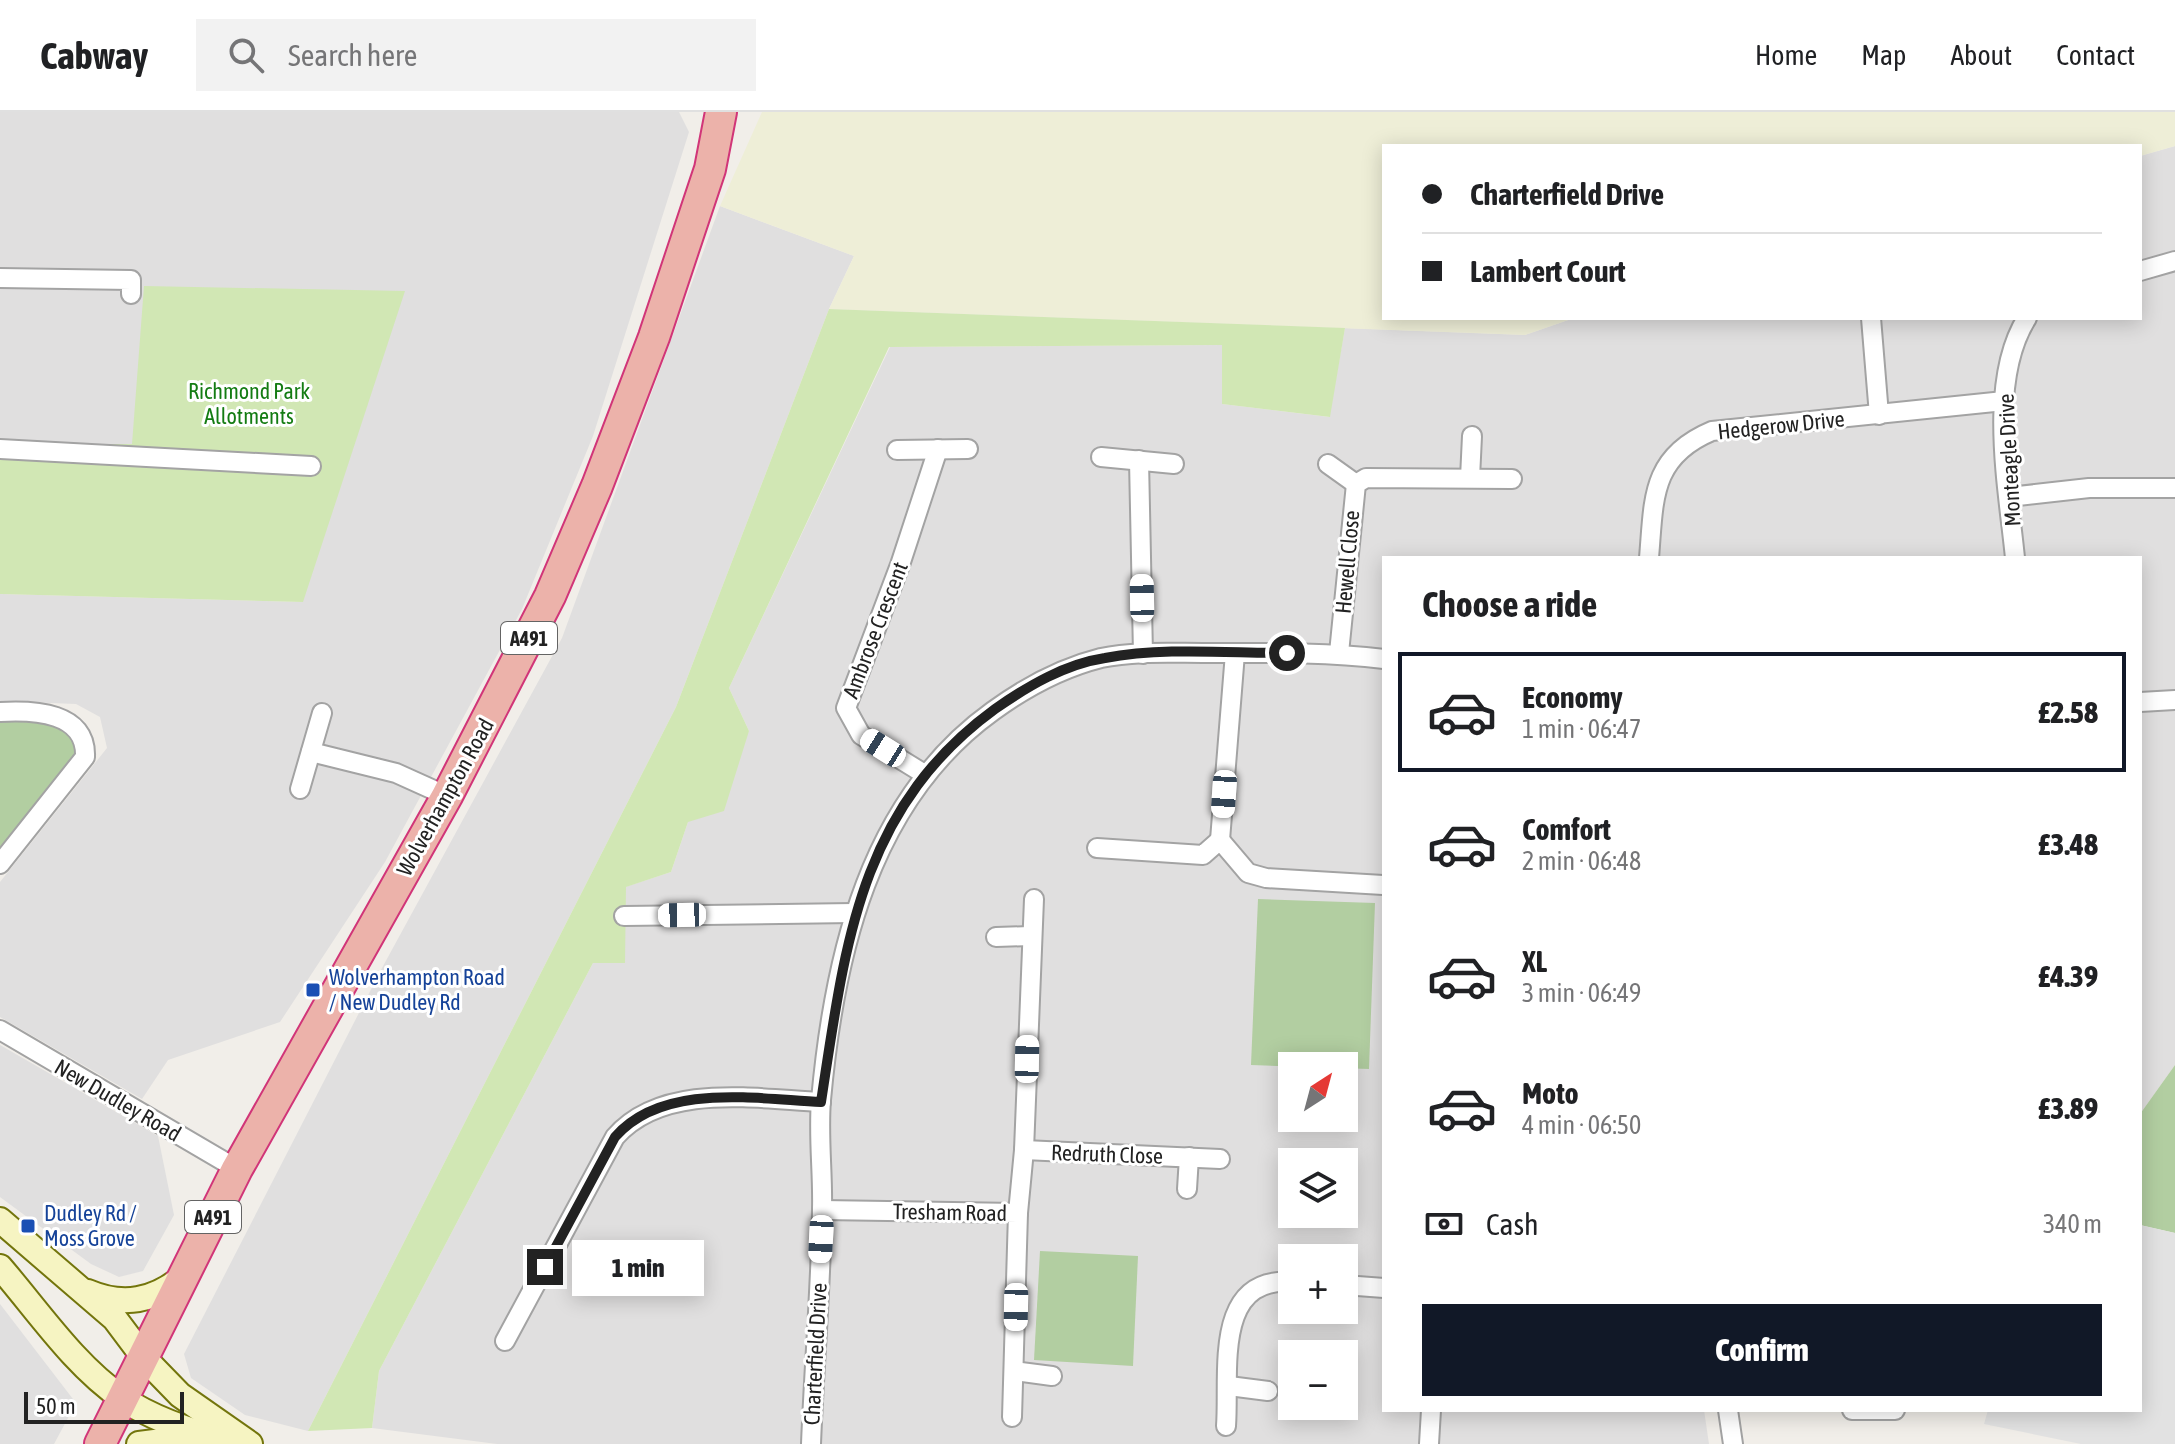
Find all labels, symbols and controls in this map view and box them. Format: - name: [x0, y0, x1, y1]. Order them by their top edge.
- search box: [196, 19, 756, 91]
- icon: search: [224, 33, 268, 77]
- text: Cabway: [40, 34, 148, 77]
- text: Search here: [288, 38, 417, 72]
- text: Home: [1755, 39, 1817, 71]
- text: Map: [1861, 39, 1906, 71]
- text: About: [1950, 39, 2012, 71]
- text: Contact: [2056, 39, 2135, 71]
- text: Charterfield Drive: [1470, 177, 1664, 211]
- text: Lambert Court: [1470, 254, 1626, 288]
- park label: Richmond Park Allotments: [188, 378, 310, 429]
- street label: Monteagle Drive: [1993, 393, 2025, 527]
- street label: Hedgerow Drive: [1716, 405, 1846, 445]
- street label: Hewell Close: [1330, 509, 1364, 615]
- street label: Ambrose Crescent: [837, 558, 913, 702]
- car: [1130, 574, 1154, 622]
- text: Choose a ride: [1422, 583, 1597, 625]
- road number: A491: [501, 622, 557, 654]
- route start: [1269, 635, 1305, 671]
- icon: car: [1426, 676, 1498, 748]
- text: Economy: [1522, 680, 1623, 714]
- text: £2.58: [2038, 695, 2098, 729]
- street label: Wolverhampton Road: [391, 714, 499, 880]
- text: 1 min · 06:47: [1522, 714, 1641, 744]
- car: [856, 725, 910, 771]
- car: [1210, 769, 1238, 819]
- icon: car: [1426, 808, 1498, 880]
- text: Comfort: [1522, 812, 1611, 846]
- text: £3.48: [2038, 827, 2098, 861]
- text: 2 min · 06:48: [1522, 846, 1641, 876]
- car: [658, 903, 706, 927]
- icon: car: [1426, 940, 1498, 1012]
- text: XL: [1522, 944, 1547, 978]
- text: £4.39: [2038, 959, 2098, 993]
- place label: Wolverhampton Road / New Dudley Rd: [329, 964, 505, 1015]
- text: 3 min · 06:49: [1522, 978, 1641, 1008]
- marker: Wolverhampton Road / New Dudley Rd: [304, 981, 322, 999]
- car: [1015, 1035, 1039, 1083]
- north arrow: [1278, 1052, 1358, 1132]
- map controls: [1278, 1052, 1358, 1420]
- street label: New Dudley Road: [50, 1053, 186, 1147]
- icon: car: [1426, 1072, 1498, 1144]
- text: Moto: [1522, 1076, 1579, 1110]
- text: £3.89: [2038, 1091, 2098, 1125]
- text: 4 min · 06:50: [1522, 1110, 1641, 1140]
- street label: Redruth Close: [1051, 1139, 1163, 1169]
- button: layers: [1278, 1148, 1358, 1228]
- street label: Tresham Road: [893, 1198, 1007, 1226]
- place label: Dudley Rd / Moss Grove: [44, 1200, 137, 1251]
- road number: A491: [185, 1201, 241, 1233]
- icon: cash: [1422, 1202, 1466, 1246]
- text: Cash: [1486, 1207, 1539, 1241]
- text: 340 m: [2043, 1209, 2102, 1239]
- car: [808, 1214, 834, 1264]
- marker: Dudley Rd / Moss Grove: [19, 1217, 37, 1235]
- callout: 1 min: [573, 1239, 705, 1295]
- button: +: [1278, 1244, 1358, 1324]
- route end: [527, 1249, 563, 1285]
- text: 1 min: [611, 1253, 665, 1283]
- street label: Charterfield Drive: [798, 1282, 832, 1426]
- car: [1004, 1283, 1028, 1331]
- button: Confirm: [1422, 1304, 2102, 1396]
- button: −: [1278, 1340, 1358, 1420]
- scale bar: [24, 1388, 184, 1424]
- text: 50 m: [36, 1393, 76, 1419]

